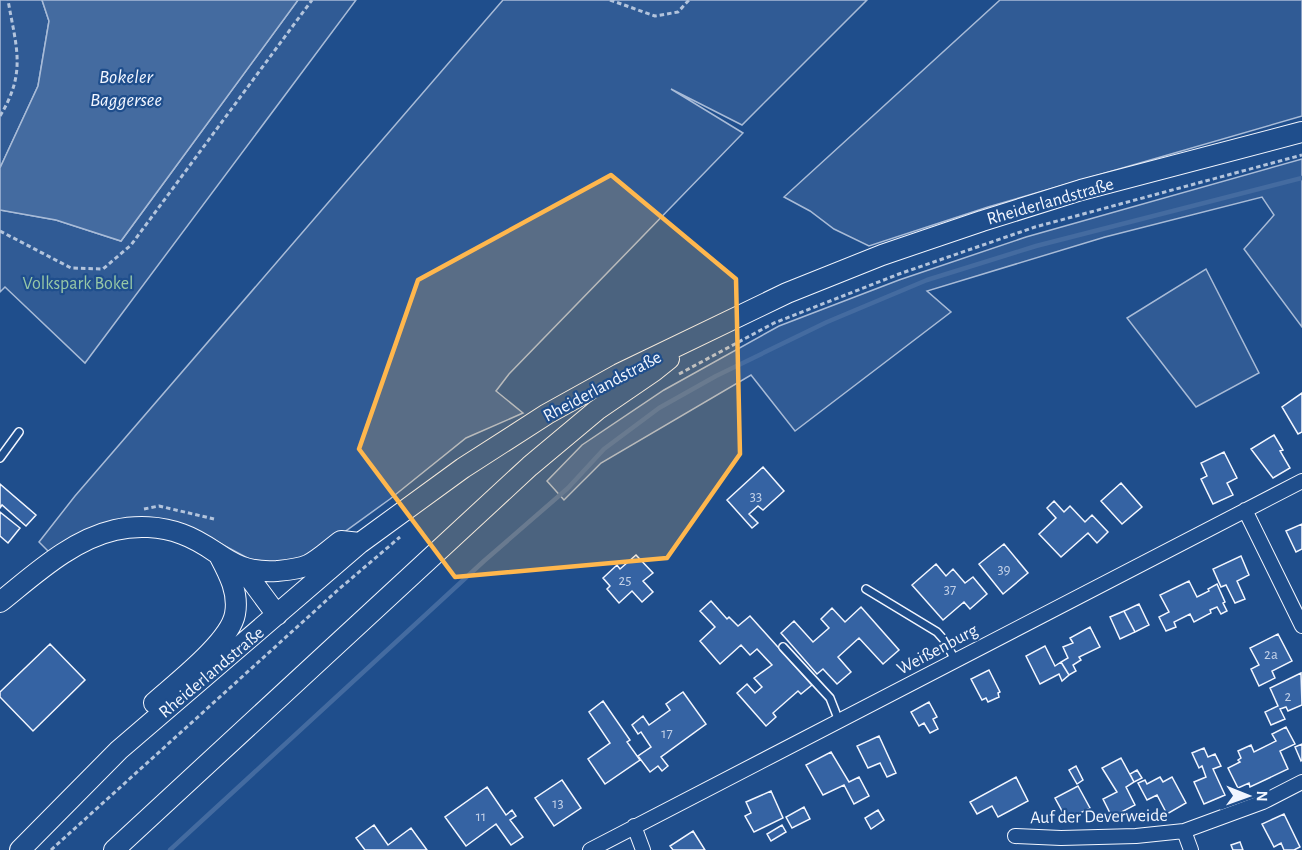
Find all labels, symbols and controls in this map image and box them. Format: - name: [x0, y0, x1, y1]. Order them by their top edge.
- water label: Bokeler Baggersee: [90, 67, 162, 110]
- street label: Rheiderlandstraße: [985, 175, 1116, 229]
- park label: Volkspark Bokel: [23, 275, 133, 293]
- street label: Rheiderlandstraße: [540, 348, 665, 426]
- house number: 33: [750, 489, 762, 504]
- house number: 39: [997, 562, 1011, 577]
- house number: 25: [618, 573, 632, 588]
- house number: 37: [944, 582, 956, 597]
- street label: Weißenburg: [894, 621, 981, 679]
- street label: Rheiderlandstraße: [156, 624, 268, 722]
- house number: 2a: [1264, 647, 1278, 662]
- house number: 2: [1285, 689, 1292, 704]
- house number: 17: [661, 726, 673, 741]
- north arrow: [1218, 766, 1278, 826]
- text: N: [1254, 791, 1270, 802]
- house number: 13: [552, 796, 564, 811]
- street label: Auf der Deverweide: [1030, 807, 1168, 827]
- house number: 11: [476, 809, 486, 824]

